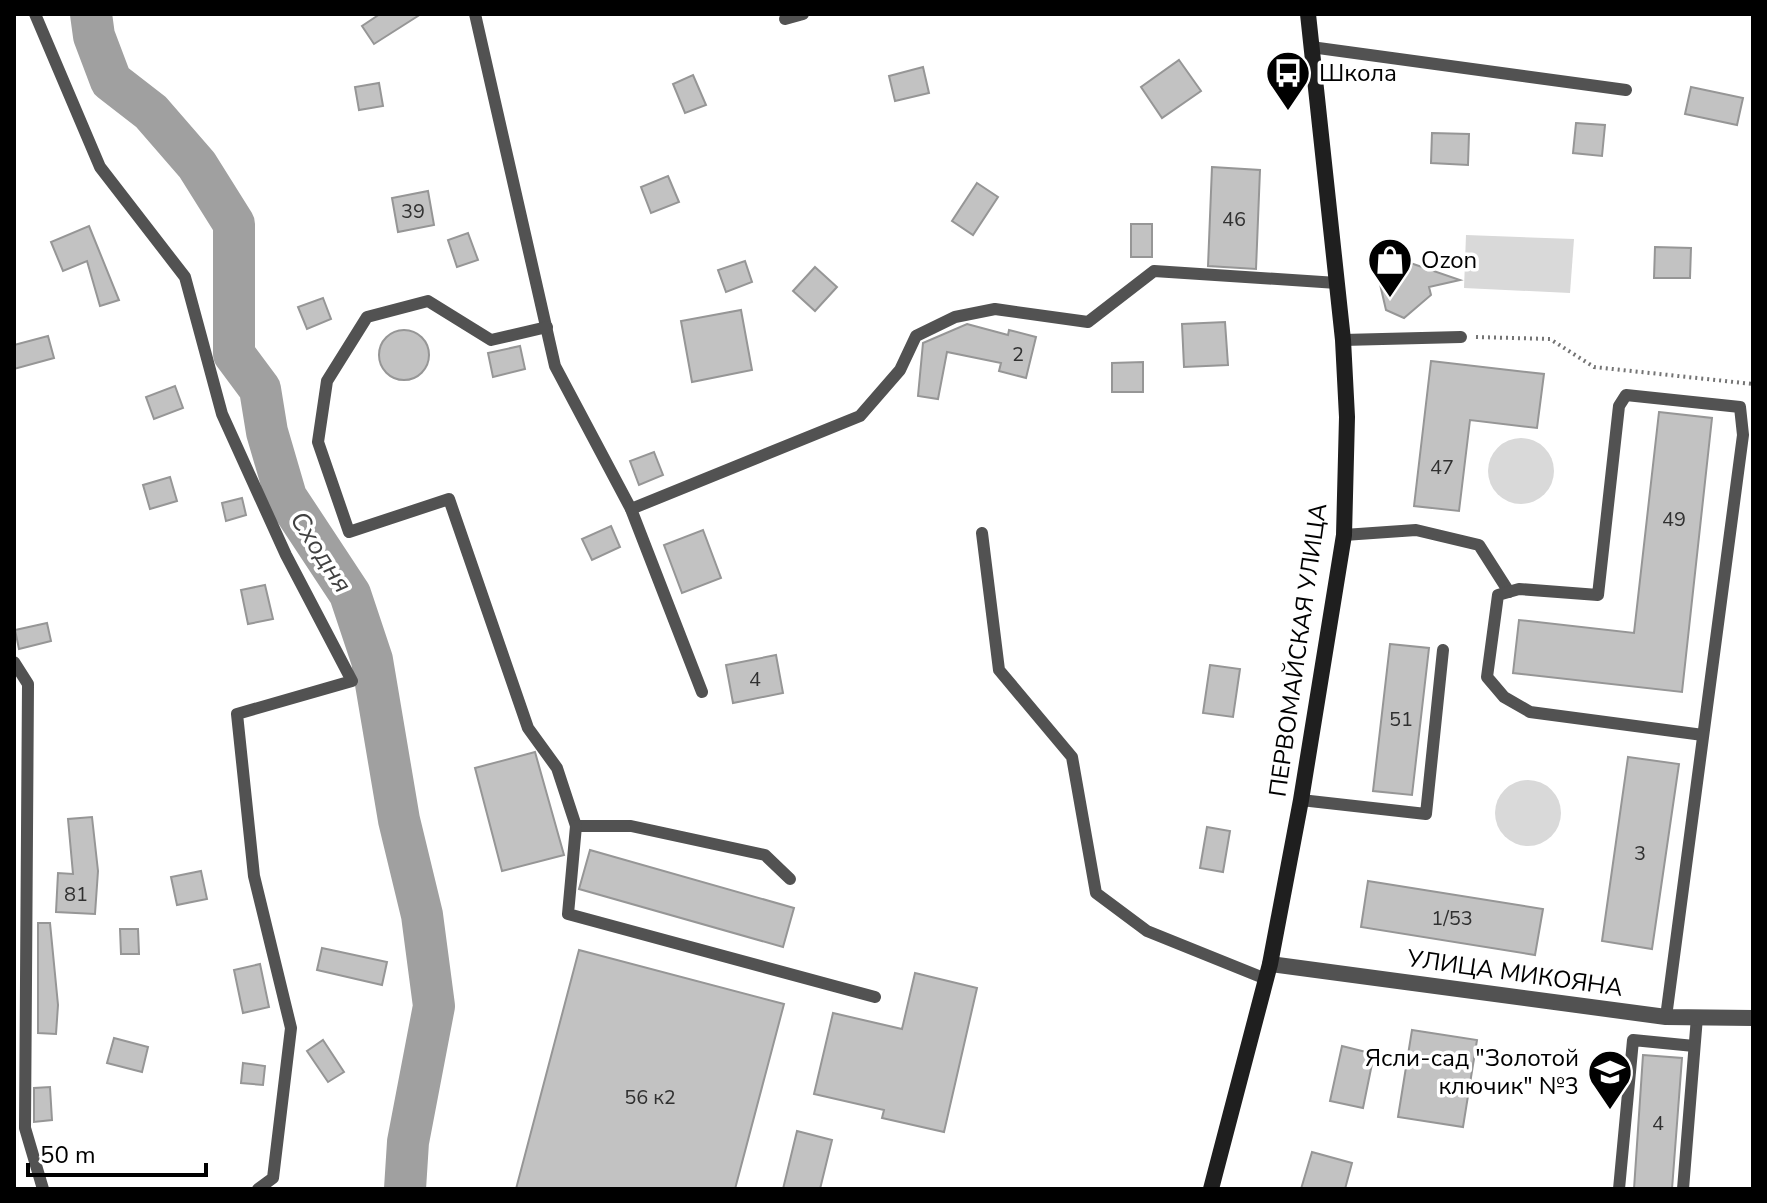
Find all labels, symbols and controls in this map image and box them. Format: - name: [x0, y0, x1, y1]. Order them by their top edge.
- bus stop icon: Школа: [1264, 49, 1312, 112]
- place label: Школа: [1319, 57, 1397, 89]
- house number: 39: [401, 198, 425, 225]
- house number: 46: [1222, 206, 1246, 233]
- shop icon: Ozon: [1366, 236, 1414, 299]
- place label: Ozon: [1421, 244, 1477, 276]
- house number: 2: [1012, 341, 1024, 368]
- house number: 47: [1430, 454, 1454, 481]
- street label: ПЕРВОМАЙСКАЯ УЛИЦА: [1262, 501, 1335, 799]
- water label: Сходня: [282, 505, 360, 599]
- house number: 49: [1662, 506, 1686, 533]
- house number: 4: [749, 666, 761, 693]
- house number: 51: [1389, 706, 1413, 733]
- house number: 3: [1634, 840, 1646, 867]
- house number: 81: [64, 881, 88, 908]
- house number: 1/53: [1431, 905, 1473, 932]
- street label: УЛИЦА МИКОЯНА: [1404, 942, 1625, 1004]
- place label: Ясли-сад "Золотой ключик" №3: [1365, 1042, 1579, 1102]
- school or university icon: Ясли-сад "Золотой ключик" №3: [1586, 1048, 1634, 1111]
- house number: 56 к2: [624, 1084, 676, 1111]
- house number: 4: [1652, 1110, 1664, 1137]
- scale bar: [28, 1127, 206, 1177]
- text: 50 m: [40, 1139, 96, 1171]

